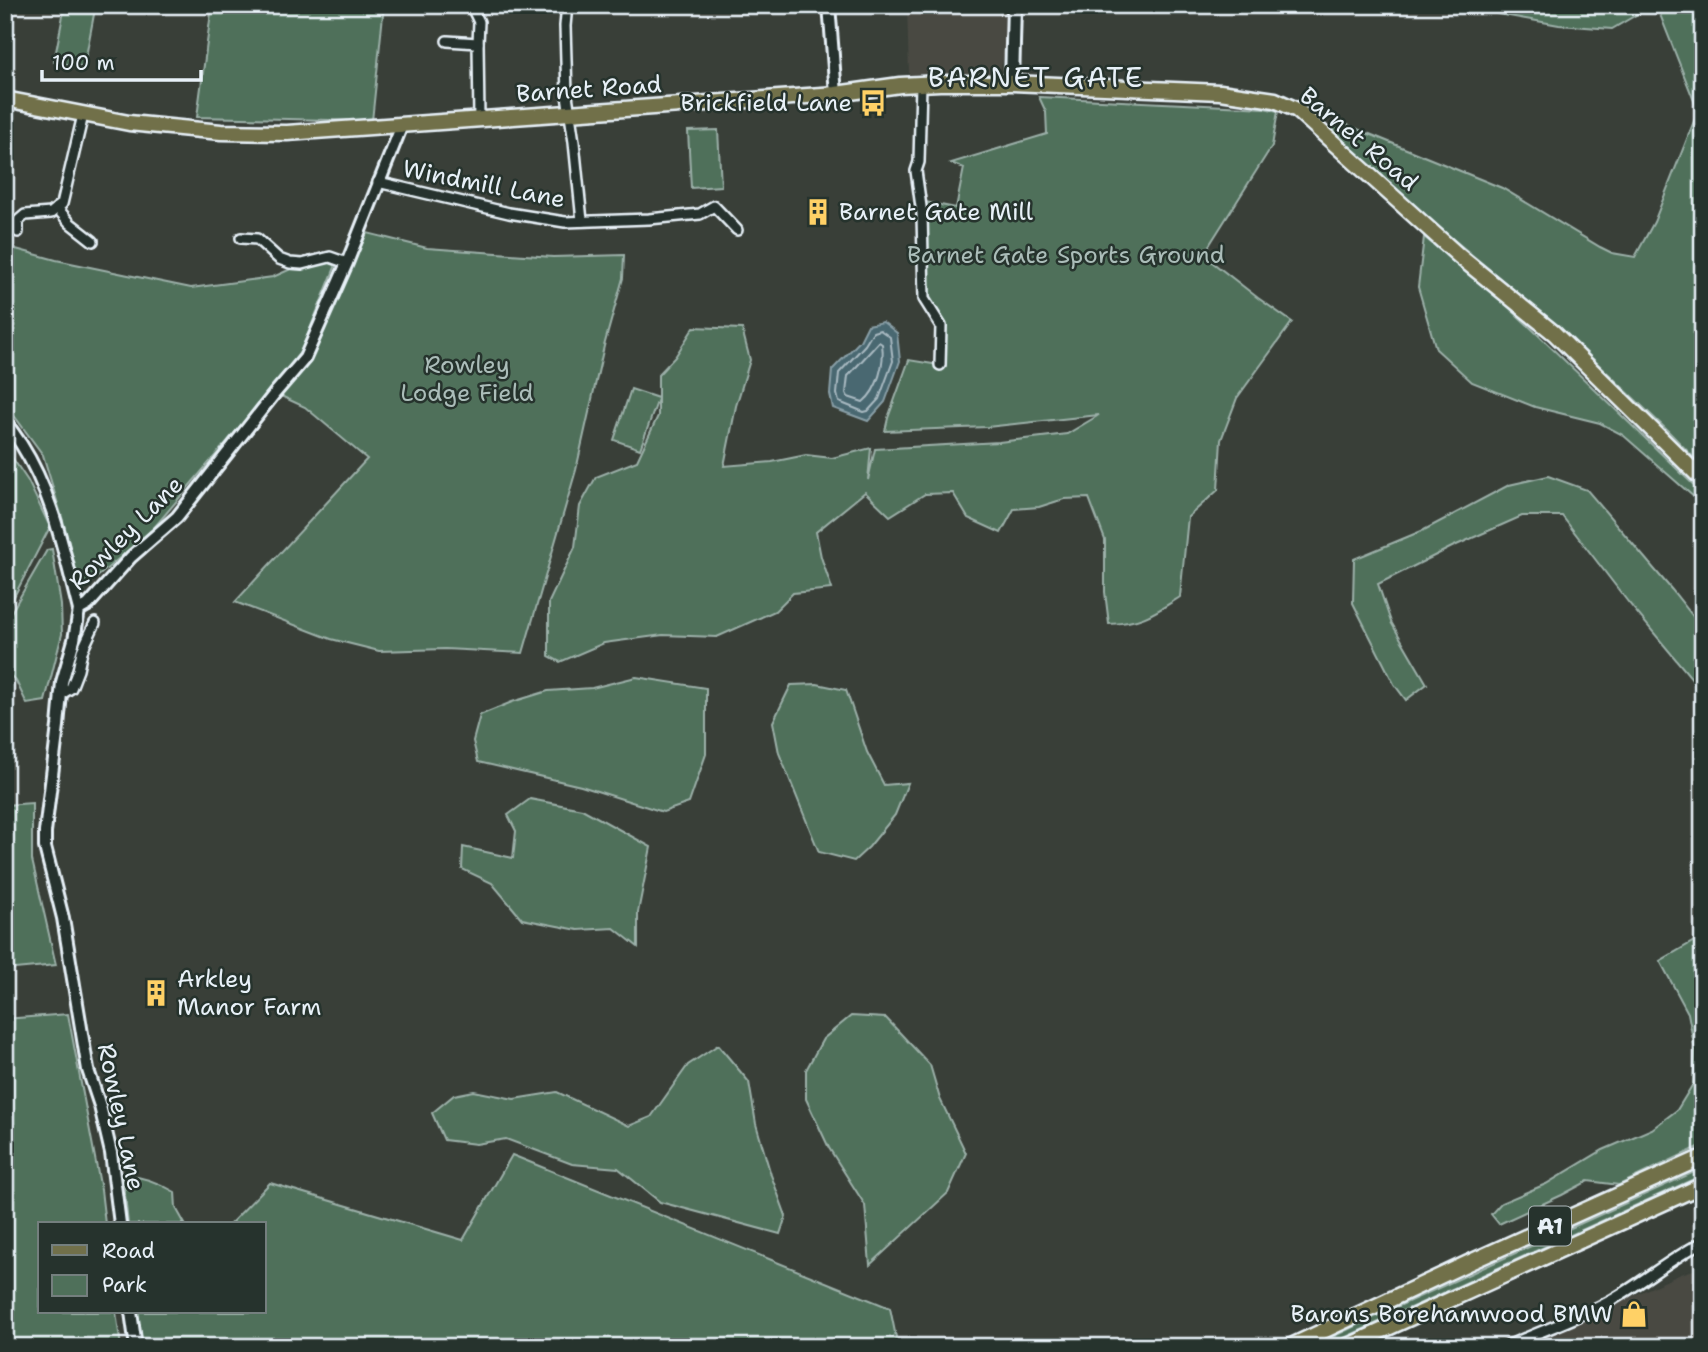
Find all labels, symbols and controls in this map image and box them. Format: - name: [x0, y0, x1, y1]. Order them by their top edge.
- scale bar: [42, 38, 201, 82]
- text: 100 m: [52, 49, 115, 77]
- district label: BARNET GATE: [928, 58, 1144, 96]
- street label: Barnet Road: [515, 68, 663, 110]
- street label: Barnet Road: [1293, 80, 1425, 198]
- place label: Brickfield Lane: [681, 87, 852, 119]
- bus stop icon: Brickfield Lane: [858, 88, 888, 118]
- street label: Windmill Lane: [400, 153, 568, 215]
- place label: Barnet Gate Mill: [839, 196, 1034, 228]
- building icon: Barnet Gate Mill: [803, 197, 833, 227]
- park label: Barnet Gate Sports Ground: [907, 239, 1225, 271]
- park label: Rowley Lodge Field: [400, 349, 534, 409]
- street label: Rowley Lane: [62, 469, 190, 597]
- place label: Arkley Manor Farm: [177, 963, 321, 1023]
- building icon: Arkley Manor Farm: [141, 978, 171, 1008]
- street label: Rowley Lane: [90, 1041, 152, 1193]
- road number: A1: [1529, 1206, 1571, 1246]
- legend: [38, 1222, 266, 1314]
- text: Road: [102, 1237, 155, 1265]
- text: Park: [102, 1271, 147, 1299]
- place label: Barons Borehamwood BMW: [1291, 1298, 1613, 1330]
- shop icon: Barons Borehamwood BMW: [1619, 1299, 1649, 1329]

